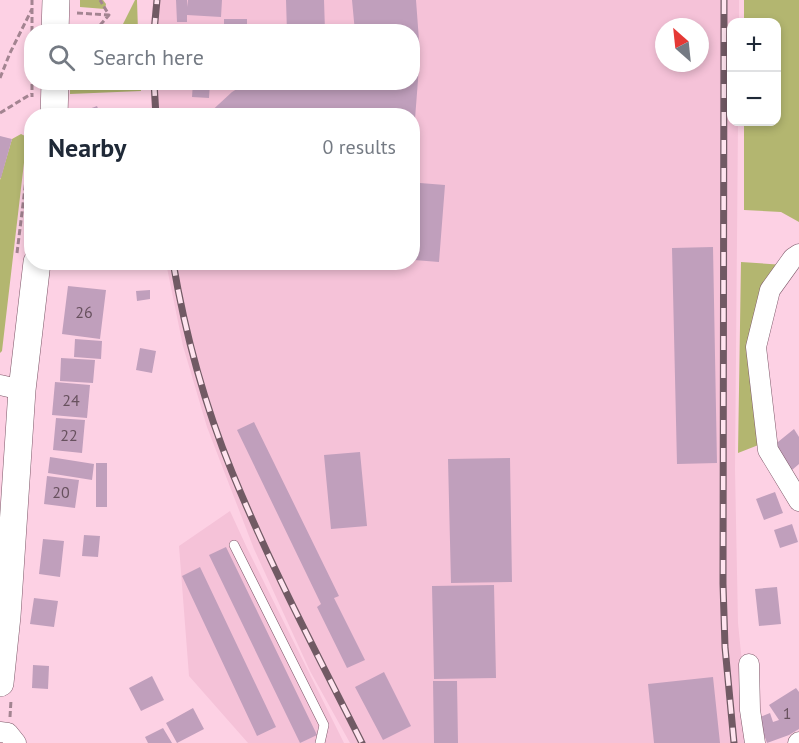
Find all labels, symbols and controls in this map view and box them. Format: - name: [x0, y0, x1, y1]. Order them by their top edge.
- north arrow: [655, 18, 709, 72]
- map controls: [727, 18, 781, 126]
- button: +: [727, 18, 781, 72]
- search box: [24, 24, 420, 90]
- icon: search: [45, 41, 78, 74]
- text: Search here: [93, 43, 204, 71]
- button: −: [727, 72, 781, 126]
- text: Nearby: [48, 131, 126, 164]
- text: 0 results: [323, 134, 396, 160]
- house number: 26: [75, 302, 93, 322]
- house number: 24: [62, 390, 80, 410]
- house number: 22: [60, 425, 78, 445]
- house number: 20: [52, 482, 70, 502]
- house number: 1: [783, 703, 791, 723]

